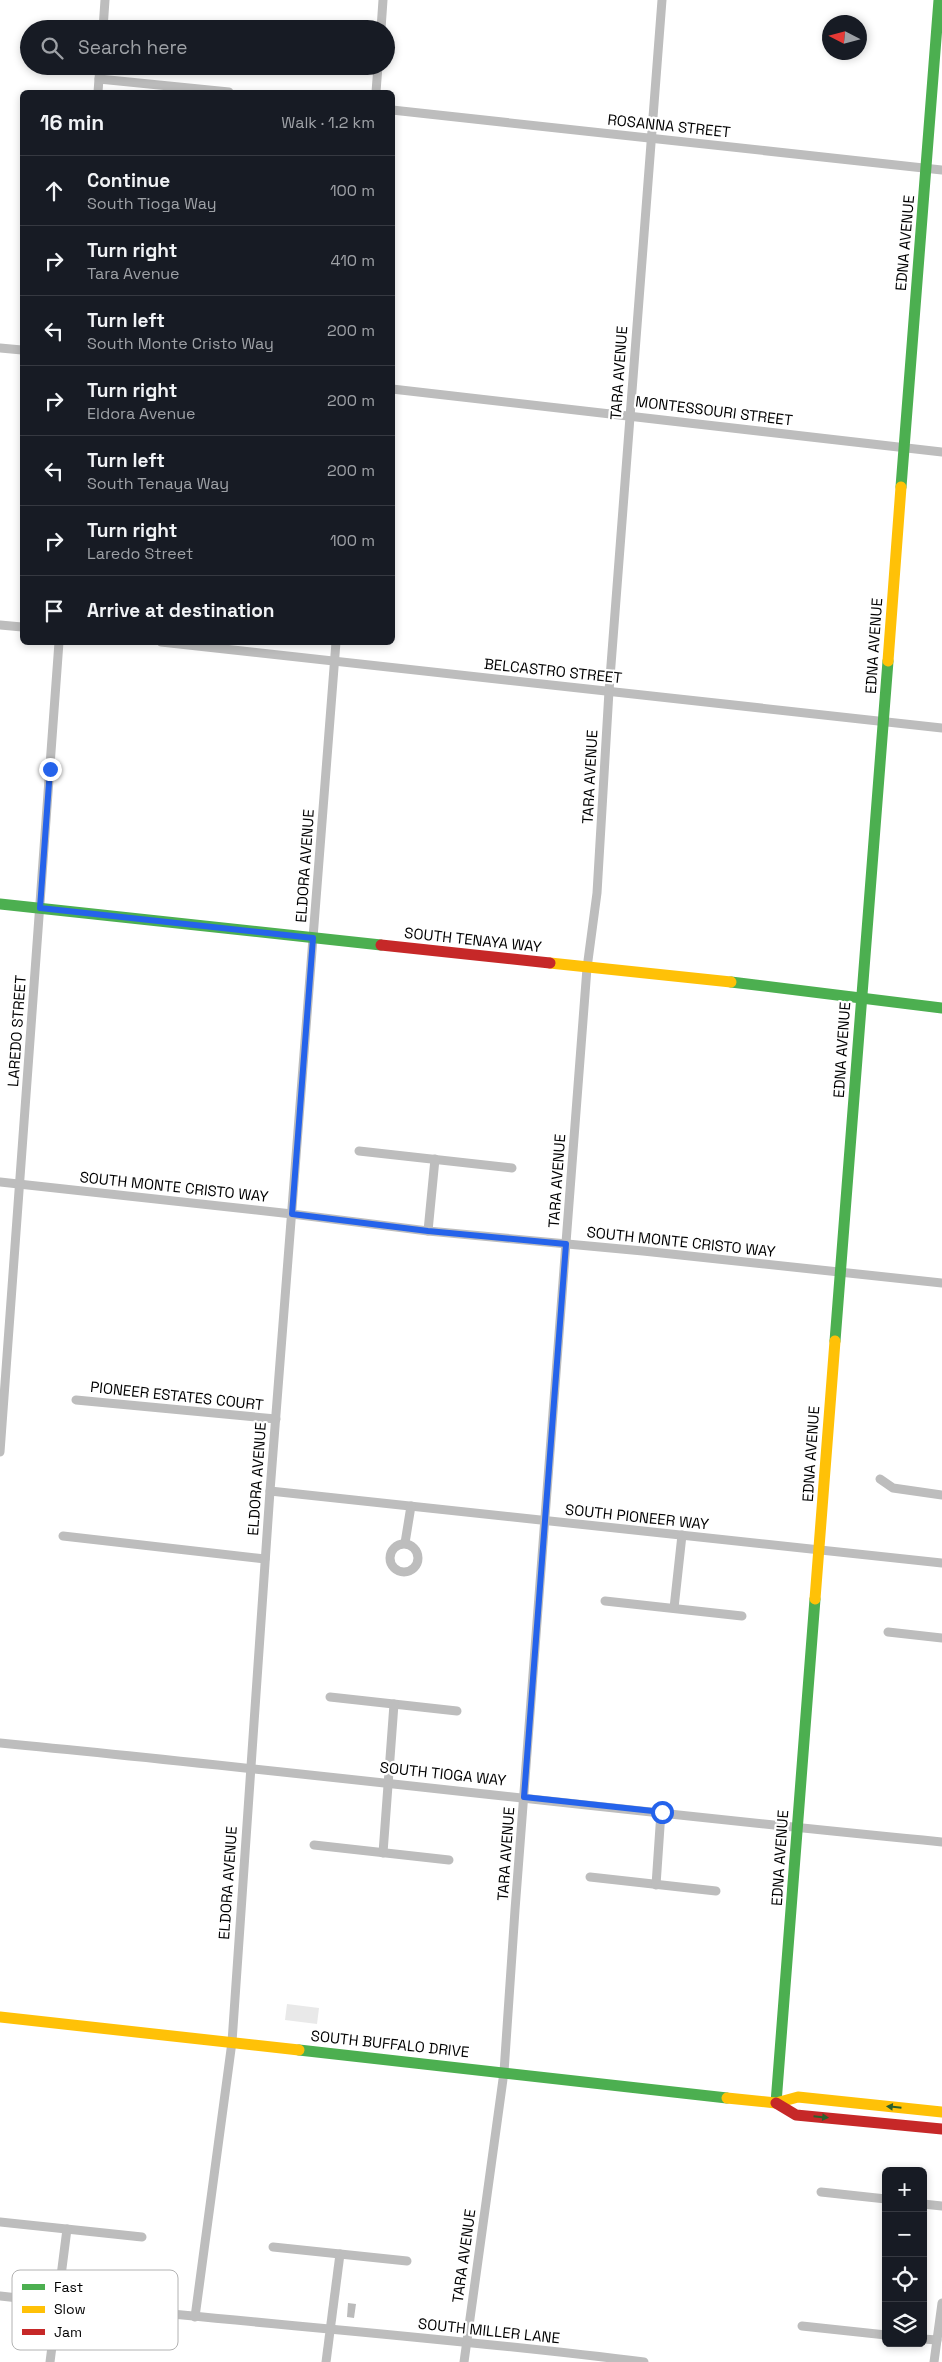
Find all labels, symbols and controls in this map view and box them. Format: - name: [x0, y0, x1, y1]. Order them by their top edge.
- north arrow: [822, 15, 867, 60]
- search box: [20, 20, 395, 75]
- icon: search: [38, 34, 66, 62]
- text: Search here: [78, 35, 188, 60]
- text: 16 min: [40, 109, 104, 136]
- street label: ROSANNA STREET: [606, 110, 732, 141]
- text: Walk · 1.2 km: [281, 112, 375, 133]
- text: Continue: [87, 168, 170, 193]
- icon: ahead: [40, 177, 68, 205]
- text: 100 m: [330, 180, 375, 201]
- text: South Tioga Way: [87, 193, 217, 214]
- street label: EDNA AVENUE: [891, 194, 918, 292]
- text: Turn right: [87, 238, 177, 263]
- icon: right: [40, 247, 68, 275]
- text: 410 m: [331, 250, 375, 271]
- text: Tara Avenue: [87, 263, 180, 284]
- text: Turn left: [87, 308, 165, 333]
- icon: left: [40, 317, 68, 345]
- text: 200 m: [327, 320, 375, 341]
- street label: TARA AVENUE: [606, 325, 631, 421]
- text: South Monte Cristo Way: [87, 333, 274, 354]
- text: Turn right: [87, 378, 177, 403]
- icon: right: [40, 387, 68, 415]
- text: 200 m: [327, 390, 375, 411]
- street label: MONTESSOURI STREET: [634, 391, 794, 430]
- text: Eldora Avenue: [87, 403, 196, 424]
- text: Turn left: [87, 448, 165, 473]
- icon: left: [40, 457, 68, 485]
- text: 200 m: [327, 460, 375, 481]
- text: South Tenaya Way: [87, 473, 229, 494]
- text: Turn right: [87, 518, 177, 543]
- icon: right: [40, 527, 68, 555]
- text: 100 m: [330, 530, 375, 551]
- text: Laredo Street: [87, 543, 193, 564]
- icon: arrive: [40, 597, 68, 625]
- street label: EDNA AVENUE: [861, 597, 886, 695]
- text: Arrive at destination: [87, 598, 275, 623]
- street label: BELCASTRO STREET: [483, 654, 623, 687]
- street label: TARA AVENUE: [578, 729, 601, 825]
- route end: [39, 758, 62, 781]
- street label: ELDORA AVENUE: [291, 809, 318, 923]
- street label: SOUTH TENAYA WAY: [403, 923, 543, 956]
- street label: LAREDO STREET: [3, 974, 30, 1088]
- street label: EDNA AVENUE: [829, 1001, 854, 1099]
- street label: TARA AVENUE: [544, 1133, 569, 1229]
- street label: SOUTH MONTE CRISTO WAY: [79, 1167, 269, 1206]
- street label: SOUTH MONTE CRISTO WAY: [586, 1222, 776, 1261]
- street label: PIONEER ESTATES COURT: [89, 1377, 265, 1414]
- street label: EDNA AVENUE: [798, 1405, 823, 1503]
- street label: ELDORA AVENUE: [243, 1422, 270, 1536]
- street label: SOUTH PIONEER WAY: [564, 1499, 710, 1534]
- street label: SOUTH TIOGA WAY: [379, 1757, 507, 1790]
- route start: [651, 1801, 674, 1824]
- street label: TARA AVENUE: [493, 1806, 518, 1902]
- street label: EDNA AVENUE: [767, 1809, 792, 1907]
- street label: ELDORA AVENUE: [214, 1826, 241, 1940]
- street label: SOUTH BUFFALO DRIVE: [310, 2026, 470, 2061]
- one-way arrow: [885, 2102, 901, 2110]
- one-way arrow: [813, 2113, 829, 2121]
- map controls: [882, 2167, 927, 2347]
- button: +: [882, 2167, 927, 2212]
- street label: TARA AVENUE: [448, 2208, 479, 2304]
- button: −: [882, 2212, 927, 2257]
- button: locate: [882, 2257, 927, 2302]
- legend: [12, 2270, 178, 2350]
- text: Fast: [54, 2278, 83, 2296]
- text: Slow: [54, 2300, 86, 2318]
- button: layers: [882, 2302, 927, 2347]
- street label: SOUTH MILLER LANE: [417, 2314, 561, 2347]
- text: Jam: [54, 2323, 82, 2341]

